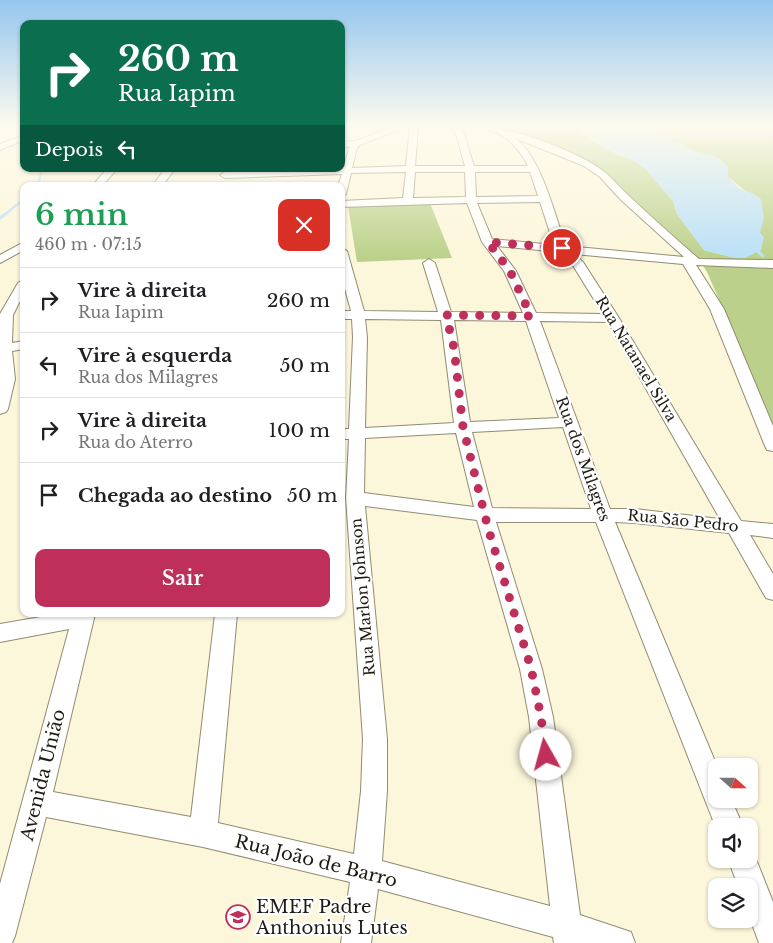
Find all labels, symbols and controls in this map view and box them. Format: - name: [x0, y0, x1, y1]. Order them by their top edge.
- text: 260 m: [118, 37, 239, 80]
- icon: right: [35, 40, 100, 105]
- text: Rua Iapim: [118, 80, 236, 107]
- icon: left: [113, 135, 141, 163]
- text: Depois: [35, 138, 103, 161]
- text: 6 min: [35, 196, 128, 233]
- button: close: [278, 199, 330, 251]
- pin: [541, 227, 583, 269]
- text: 460 m · 07:15: [35, 234, 142, 254]
- icon: arrive: [548, 234, 576, 262]
- text: Vire à direita: [78, 279, 207, 302]
- icon: right: [35, 286, 63, 314]
- text: 260 m: [267, 289, 330, 312]
- street label: Rua Natanael Silva: [591, 293, 682, 425]
- text: Rua Iapim: [78, 302, 164, 322]
- text: Vire à esquerda: [78, 344, 232, 367]
- icon: left: [35, 351, 63, 379]
- text: 50 m: [280, 354, 330, 377]
- text: Rua dos Milagres: [78, 367, 218, 387]
- street label: Rua dos Milagres: [552, 394, 615, 524]
- text: Vire à direita: [78, 409, 207, 432]
- icon: right: [35, 416, 63, 444]
- text: 100 m: [269, 419, 330, 442]
- text: Rua do Aterro: [78, 432, 193, 452]
- icon: arrive: [35, 481, 63, 509]
- text: Chegada ao destino: [78, 484, 272, 507]
- text: 50 m: [287, 484, 337, 507]
- street label: Rua São Pedro: [626, 505, 740, 536]
- street label: Rua Marlon Johnson: [346, 517, 379, 677]
- button: Sair: [35, 549, 330, 607]
- street label: Avenida União: [16, 707, 70, 844]
- position arrow: [519, 728, 571, 780]
- north arrow: [708, 758, 758, 808]
- map controls: [708, 758, 758, 928]
- button: sound: [708, 818, 758, 868]
- street label: Rua João de Barro: [233, 830, 399, 892]
- button: layers: [708, 878, 758, 928]
- place label: EMEF Padre Anthonius Lutes: [255, 896, 408, 939]
- school or university icon: EMEF Padre Anthonius Lutes: [225, 904, 251, 930]

